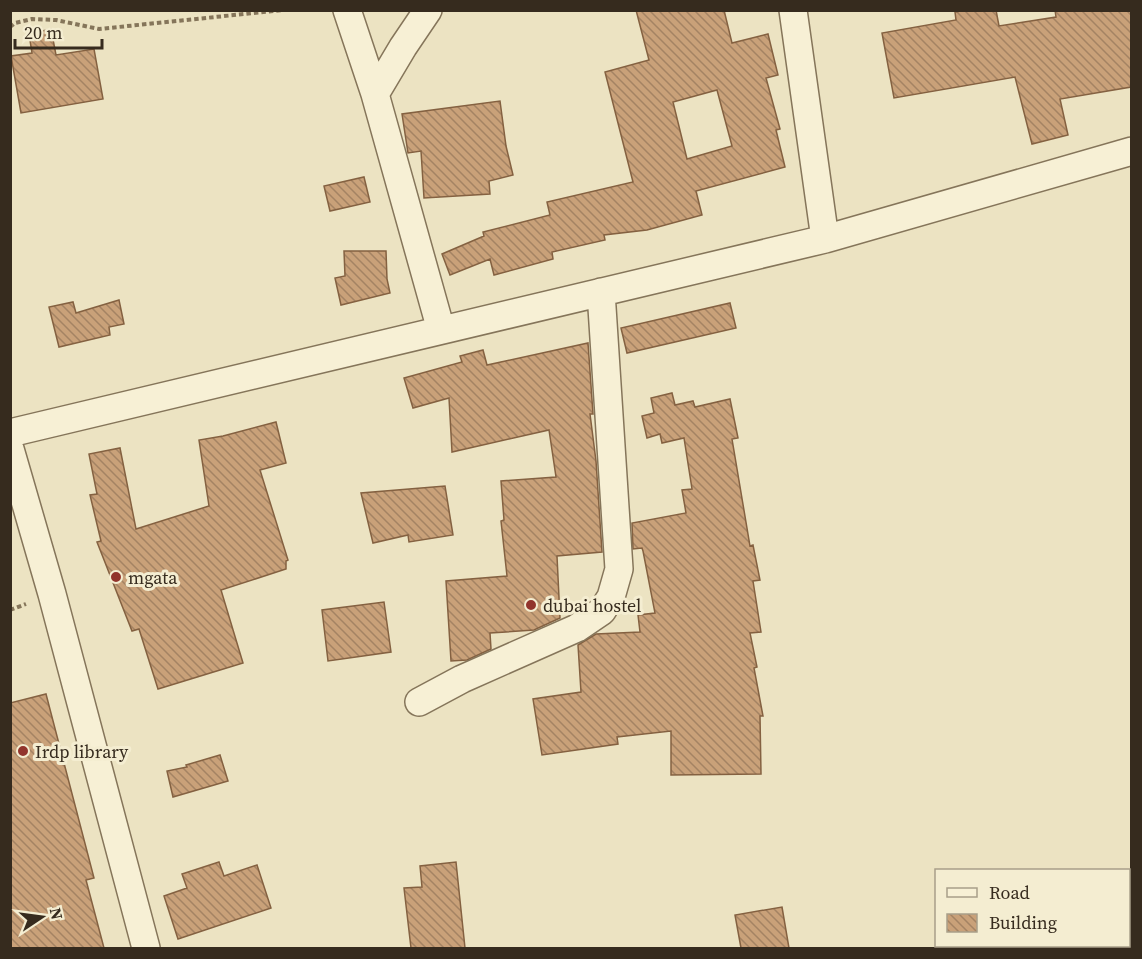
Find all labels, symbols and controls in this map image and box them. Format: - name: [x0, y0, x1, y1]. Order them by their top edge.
- scale bar: [15, 12, 102, 50]
- text: 20 m: [24, 20, 62, 45]
- place label: mgata: [128, 565, 178, 590]
- marker: mgata: [109, 570, 123, 584]
- place label: dubai hostel: [543, 593, 641, 618]
- marker: dubai hostel: [524, 598, 538, 612]
- place label: Irdp library: [35, 739, 129, 764]
- marker: Irdp library: [16, 744, 30, 758]
- legend: [935, 869, 1130, 947]
- text: Road: [989, 880, 1030, 905]
- north arrow: [12, 887, 72, 947]
- text: N: [45, 905, 69, 922]
- text: Building: [989, 910, 1057, 935]

